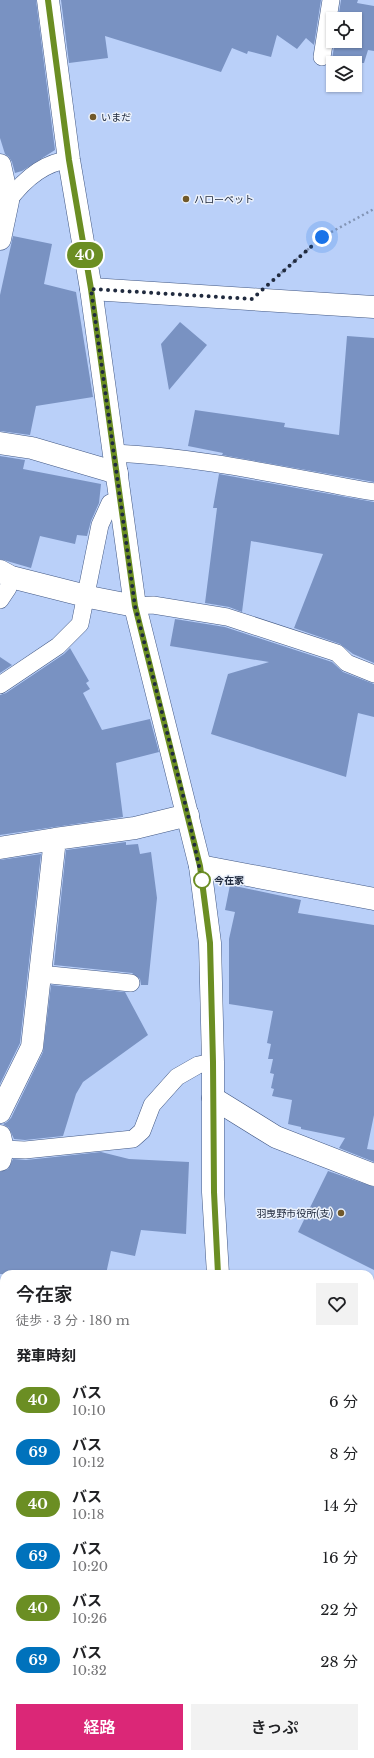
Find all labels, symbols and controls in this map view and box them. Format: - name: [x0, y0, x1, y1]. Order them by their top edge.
- map controls: [326, 12, 362, 92]
- button: locate: [326, 12, 362, 48]
- button: layers: [326, 56, 362, 92]
- place label: いまだ: [101, 111, 131, 124]
- marker: いまだ: [88, 112, 98, 122]
- place label: ハローペット: [194, 193, 254, 206]
- marker: ハローペット: [181, 194, 191, 204]
- your location: [312, 227, 332, 247]
- line badge: 40: [67, 242, 103, 268]
- text: 40: [75, 246, 95, 264]
- marker: 今在家: [193, 871, 211, 889]
- place label: 今在家: [214, 874, 244, 887]
- place label: 羽曳野市役所(支): [256, 1207, 333, 1220]
- marker: 羽曳野市役所(支): [336, 1208, 346, 1218]
- text: 今在家: [16, 1283, 73, 1306]
- button: heart: [316, 1283, 358, 1325]
- text: 徒歩 · 3 分 · 180 m: [16, 1312, 130, 1329]
- text: 発車時刻: [16, 1346, 76, 1365]
- text: バス: [72, 1383, 102, 1402]
- text: 40: [28, 1391, 48, 1409]
- text: 6 分: [329, 1392, 358, 1411]
- text: 10:10: [72, 1402, 106, 1419]
- text: バス: [72, 1435, 102, 1454]
- text: 69: [29, 1443, 47, 1461]
- text: 8 分: [330, 1444, 358, 1463]
- text: 10:12: [72, 1454, 105, 1471]
- text: バス: [72, 1487, 102, 1506]
- text: 40: [28, 1495, 48, 1513]
- text: 14 分: [323, 1496, 358, 1515]
- text: 10:18: [72, 1506, 104, 1523]
- text: バス: [72, 1539, 102, 1558]
- text: 69: [29, 1547, 47, 1565]
- text: 16 分: [322, 1548, 358, 1567]
- text: 10:20: [72, 1558, 108, 1575]
- text: バス: [72, 1591, 102, 1610]
- text: 40: [28, 1599, 48, 1617]
- text: 22 分: [320, 1600, 358, 1619]
- text: 10:26: [72, 1610, 107, 1627]
- text: バス: [72, 1643, 102, 1662]
- text: 69: [29, 1651, 47, 1669]
- text: 28 分: [320, 1652, 358, 1671]
- text: 10:32: [72, 1662, 107, 1679]
- button: 経路: [16, 1704, 183, 1750]
- button: きっぷ: [191, 1704, 358, 1750]

